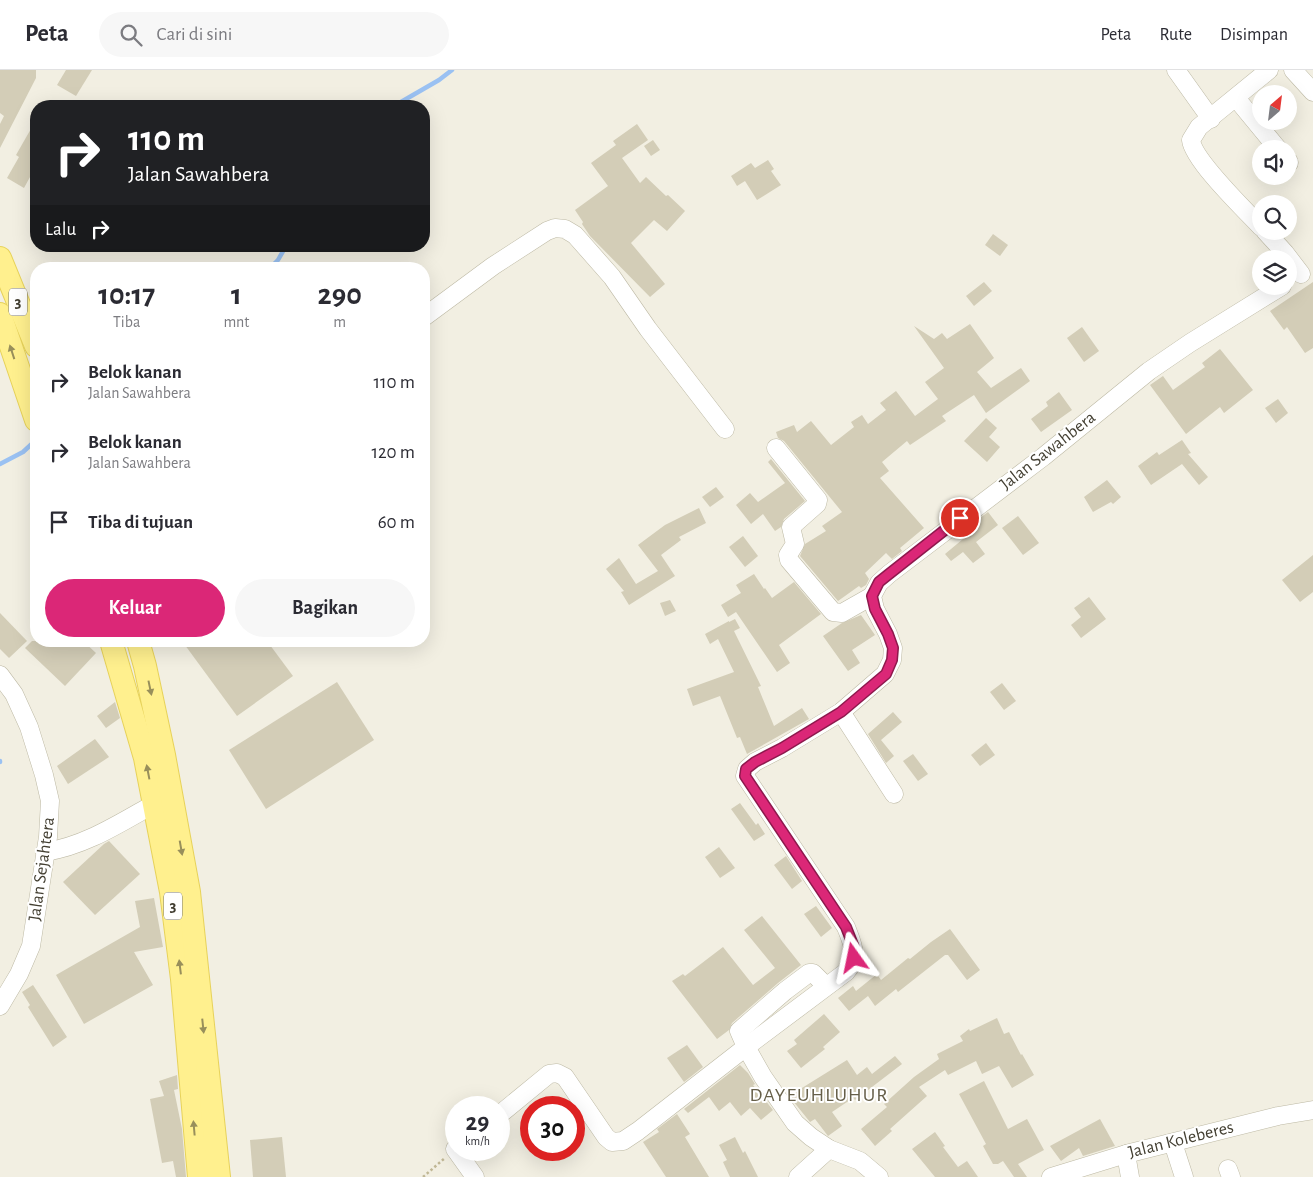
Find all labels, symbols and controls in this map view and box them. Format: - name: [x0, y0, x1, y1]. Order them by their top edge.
- search box: [99, 12, 449, 57]
- icon: search: [117, 21, 145, 49]
- text: Peta: [25, 22, 69, 46]
- text: Cari di sini: [157, 25, 232, 44]
- text: Peta: [1100, 26, 1131, 44]
- text: Rute: [1159, 26, 1192, 44]
- text: Disimpan: [1220, 26, 1288, 44]
- north arrow: [1252, 85, 1298, 130]
- map controls: [1252, 85, 1297, 295]
- icon: right: [45, 120, 110, 185]
- text: 110 m: [128, 122, 205, 157]
- button: sound: [1252, 140, 1297, 185]
- text: Jalan Sawahbera: [128, 163, 269, 185]
- button: search: [1252, 195, 1297, 240]
- icon: right: [86, 215, 114, 243]
- text: Lalu: [45, 220, 76, 239]
- button: layers: [1252, 250, 1297, 295]
- text: 10:17: [98, 280, 155, 310]
- text: 1: [231, 280, 242, 310]
- text: 290: [318, 280, 362, 310]
- road number: 3: [9, 288, 27, 316]
- text: Tiba: [113, 314, 140, 330]
- text: mnt: [223, 314, 249, 330]
- text: m: [333, 314, 346, 330]
- one-way arrow: [8, 344, 16, 359]
- text: Belok kanan: [88, 363, 182, 382]
- icon: right: [45, 368, 73, 396]
- text: 110 m: [374, 373, 415, 392]
- text: Jalan Sawahbera: [88, 385, 191, 401]
- street label: Jalan Sawahbera: [997, 408, 1099, 494]
- text: Belok kanan: [88, 433, 182, 452]
- icon: right: [45, 438, 73, 466]
- text: 120 m: [371, 443, 415, 462]
- text: Jalan Sawahbera: [88, 455, 191, 471]
- pin: [939, 497, 981, 539]
- icon: arrive: [946, 504, 974, 532]
- icon: arrive: [45, 508, 73, 536]
- text: Tiba di tujuan: [88, 513, 193, 532]
- text: 60 m: [378, 513, 415, 532]
- button: Keluar: [45, 579, 225, 637]
- button: Bagikan: [235, 579, 415, 637]
- one-way arrow: [146, 681, 154, 697]
- one-way arrow: [144, 764, 152, 779]
- street label: Jalan Sejahtera: [26, 816, 58, 922]
- one-way arrow: [177, 840, 185, 856]
- road number: 3: [164, 892, 182, 919]
- position arrow: [827, 931, 879, 983]
- one-way arrow: [176, 958, 184, 974]
- one-way arrow: [200, 1019, 208, 1035]
- district label: DAYEUHLUHUR: [750, 1085, 888, 1105]
- speed limit sign: 30: [520, 1096, 585, 1161]
- text: 29: [466, 1110, 489, 1135]
- street label: Jalan Koleberes: [1127, 1118, 1235, 1162]
- one-way arrow: [190, 1120, 198, 1136]
- text: km/h: [465, 1135, 490, 1147]

